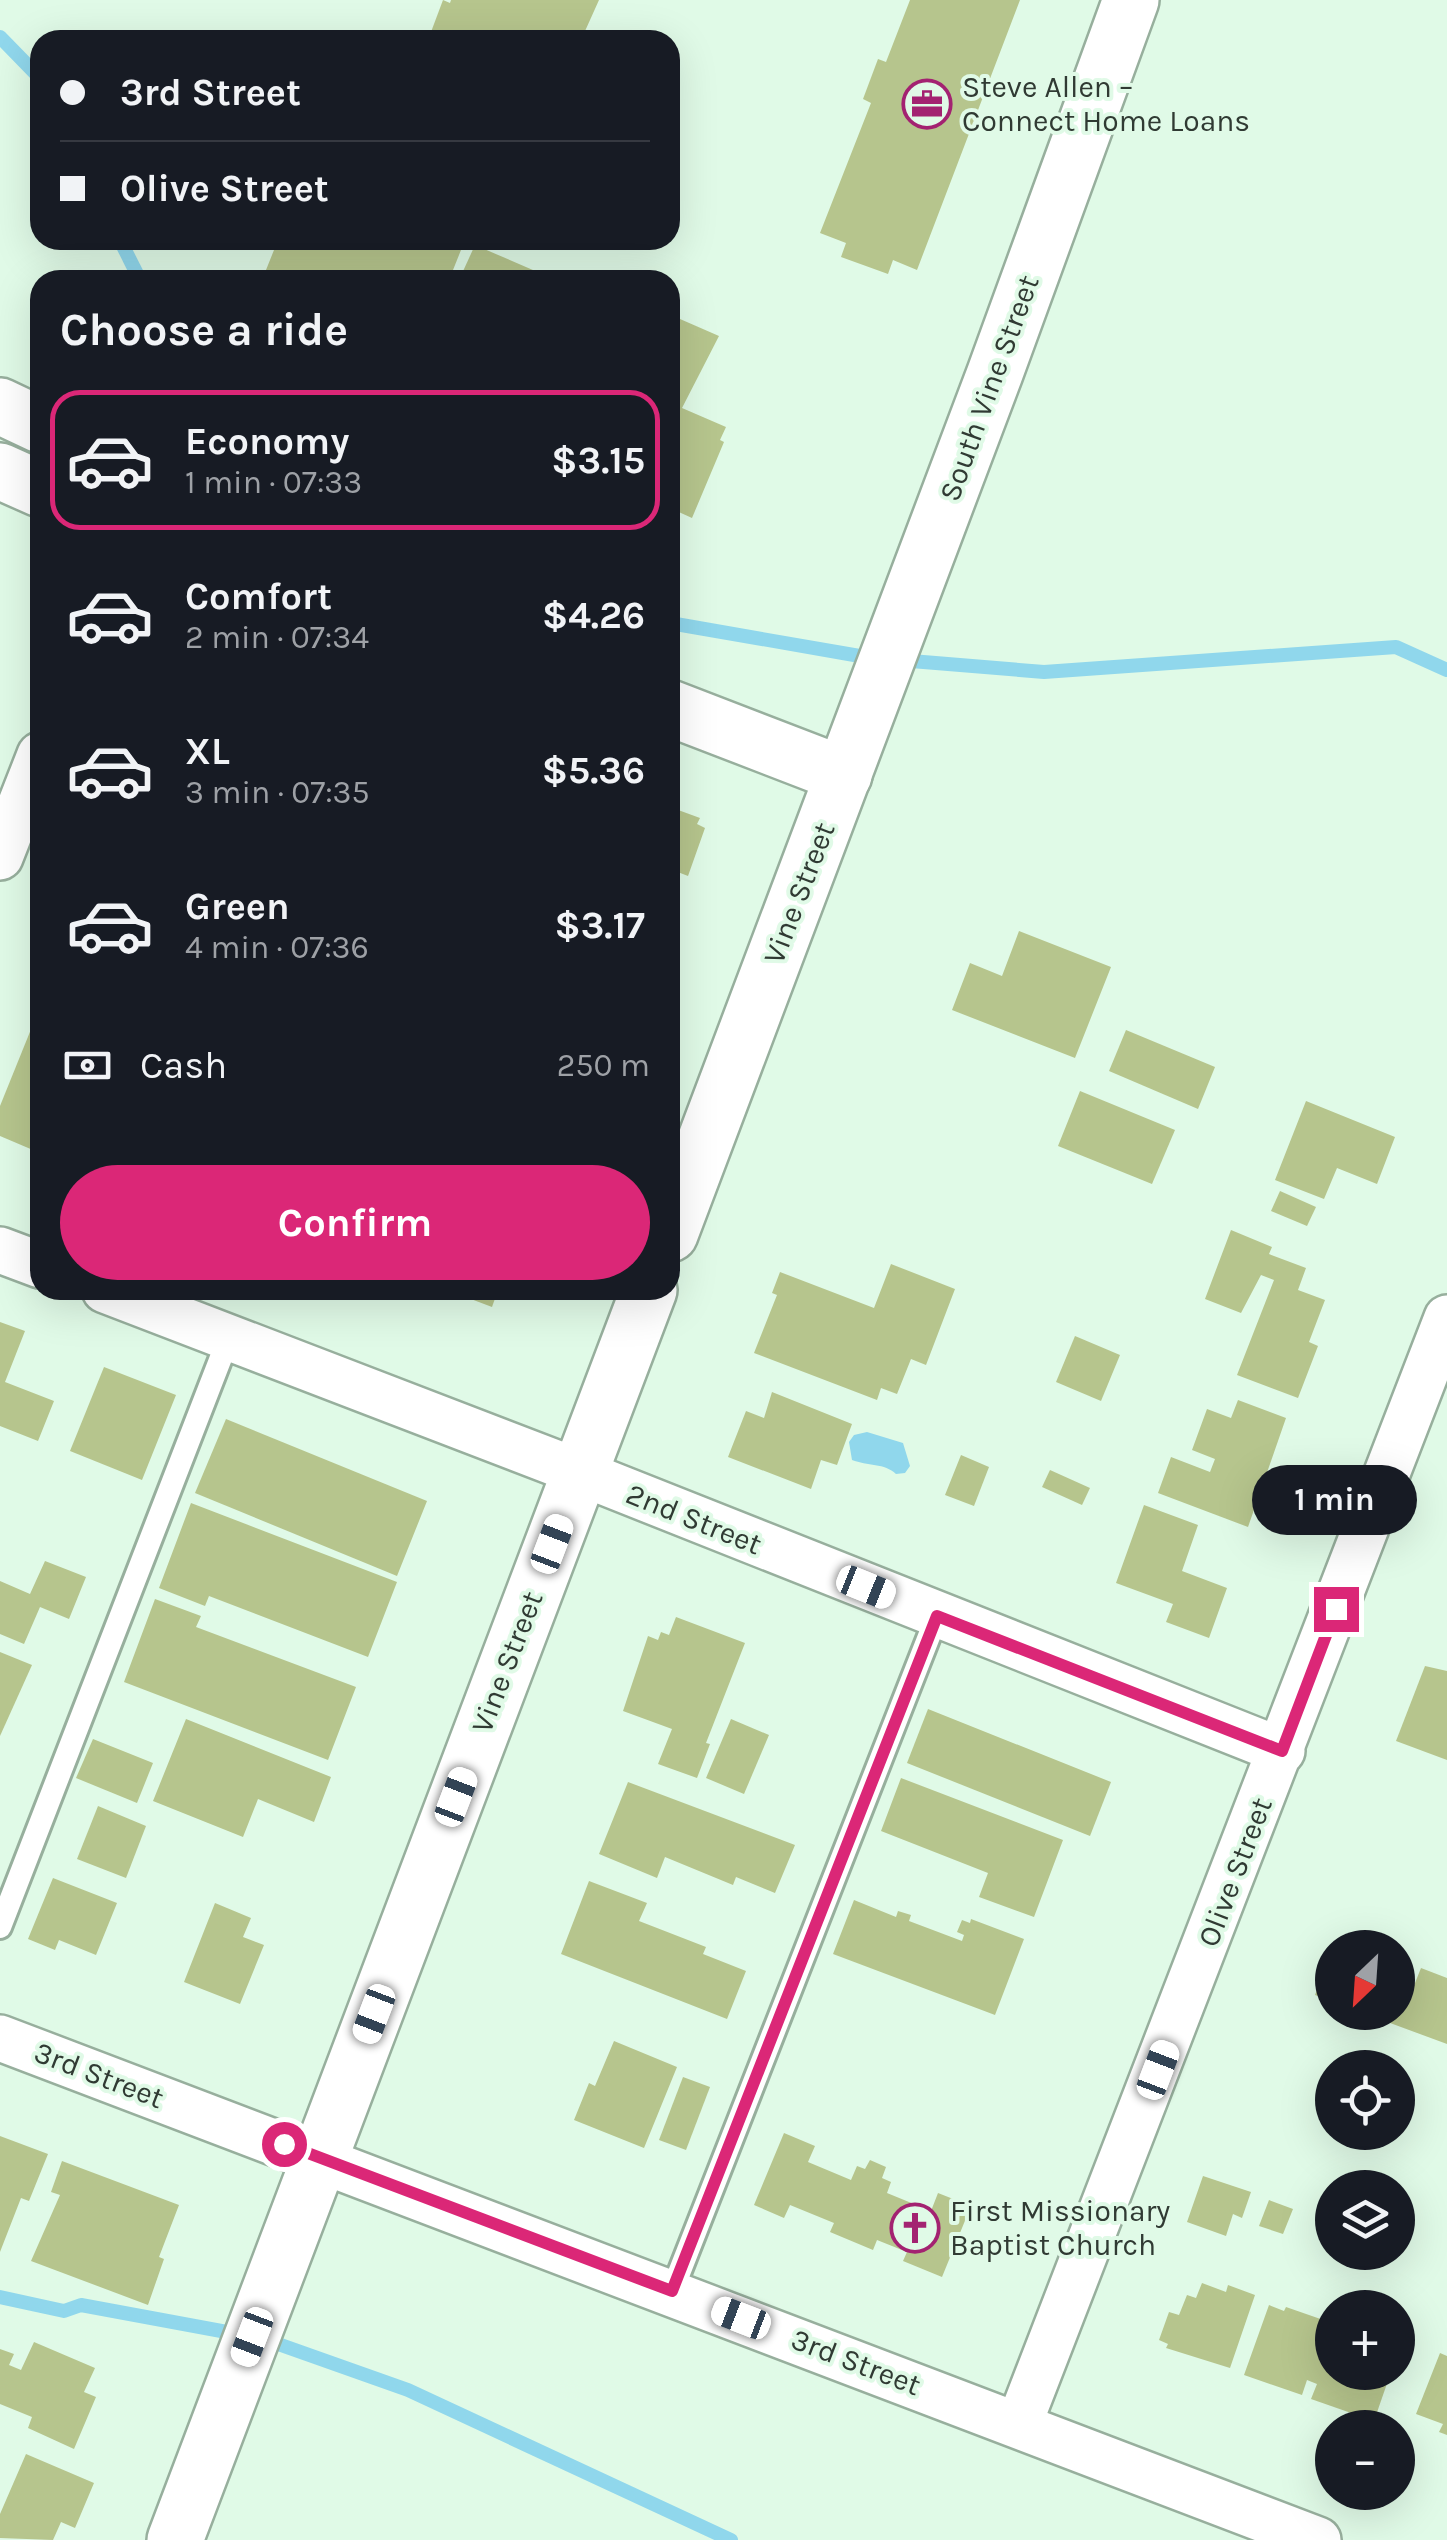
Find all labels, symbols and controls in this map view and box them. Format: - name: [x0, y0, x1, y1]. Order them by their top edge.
- place label: Steve Allen – Connect Home Loans: [962, 69, 1250, 139]
- text: 3rd Street: [120, 70, 301, 115]
- office icon: Steve Allen – Connect Home Loans: [901, 78, 953, 130]
- text: Olive Street: [120, 166, 329, 211]
- street label: South Vine Street: [931, 270, 1047, 506]
- text: Choose a ride: [60, 304, 348, 356]
- icon: car: [65, 415, 155, 505]
- text: Economy: [185, 419, 349, 464]
- text: $3.15: [551, 438, 645, 483]
- text: 1 min · 07:33: [185, 464, 362, 501]
- icon: car: [65, 570, 155, 660]
- text: Comfort: [185, 574, 332, 619]
- text: $4.26: [542, 593, 645, 638]
- text: 2 min · 07:34: [185, 619, 369, 656]
- icon: car: [65, 725, 155, 815]
- text: XL: [185, 729, 230, 774]
- text: $5.36: [542, 748, 645, 793]
- text: 3 min · 07:35: [185, 774, 370, 811]
- street label: Vine Street: [756, 817, 842, 969]
- icon: car: [65, 880, 155, 970]
- text: Green: [185, 884, 290, 929]
- text: $3.17: [555, 903, 645, 948]
- text: 4 min · 07:36: [185, 929, 369, 966]
- icon: cash: [60, 1038, 115, 1093]
- text: Cash: [140, 1043, 227, 1088]
- text: 250 m: [557, 1047, 650, 1084]
- button: Confirm: [60, 1165, 650, 1280]
- callout: 1 min: [1254, 1464, 1418, 1534]
- street label: 2nd Street: [621, 1476, 767, 1562]
- text: 1 min: [1294, 1481, 1375, 1518]
- car: [527, 1511, 577, 1577]
- car: [833, 1562, 899, 1612]
- street label: Vine Street: [464, 1586, 550, 1738]
- route end: [1314, 1587, 1359, 1632]
- car: [431, 1764, 481, 1830]
- street label: Olive Street: [1190, 1792, 1280, 1952]
- north arrow: [1315, 1930, 1415, 2030]
- map controls: [1315, 1930, 1415, 2510]
- car: [349, 1981, 399, 2047]
- street label: 3rd Street: [29, 2034, 169, 2116]
- car: [1133, 2037, 1183, 2103]
- button: locate: [1315, 2050, 1415, 2150]
- route start: [262, 2122, 307, 2167]
- button: layers: [1315, 2170, 1415, 2270]
- place label: First Missionary Baptist Church: [950, 2193, 1170, 2263]
- church icon: First Missionary Baptist Church: [889, 2202, 941, 2254]
- button: +: [1315, 2290, 1415, 2390]
- car: [708, 2293, 774, 2343]
- car: [227, 2304, 277, 2370]
- street label: 3rd Street: [786, 2321, 926, 2403]
- button: −: [1315, 2410, 1415, 2510]

